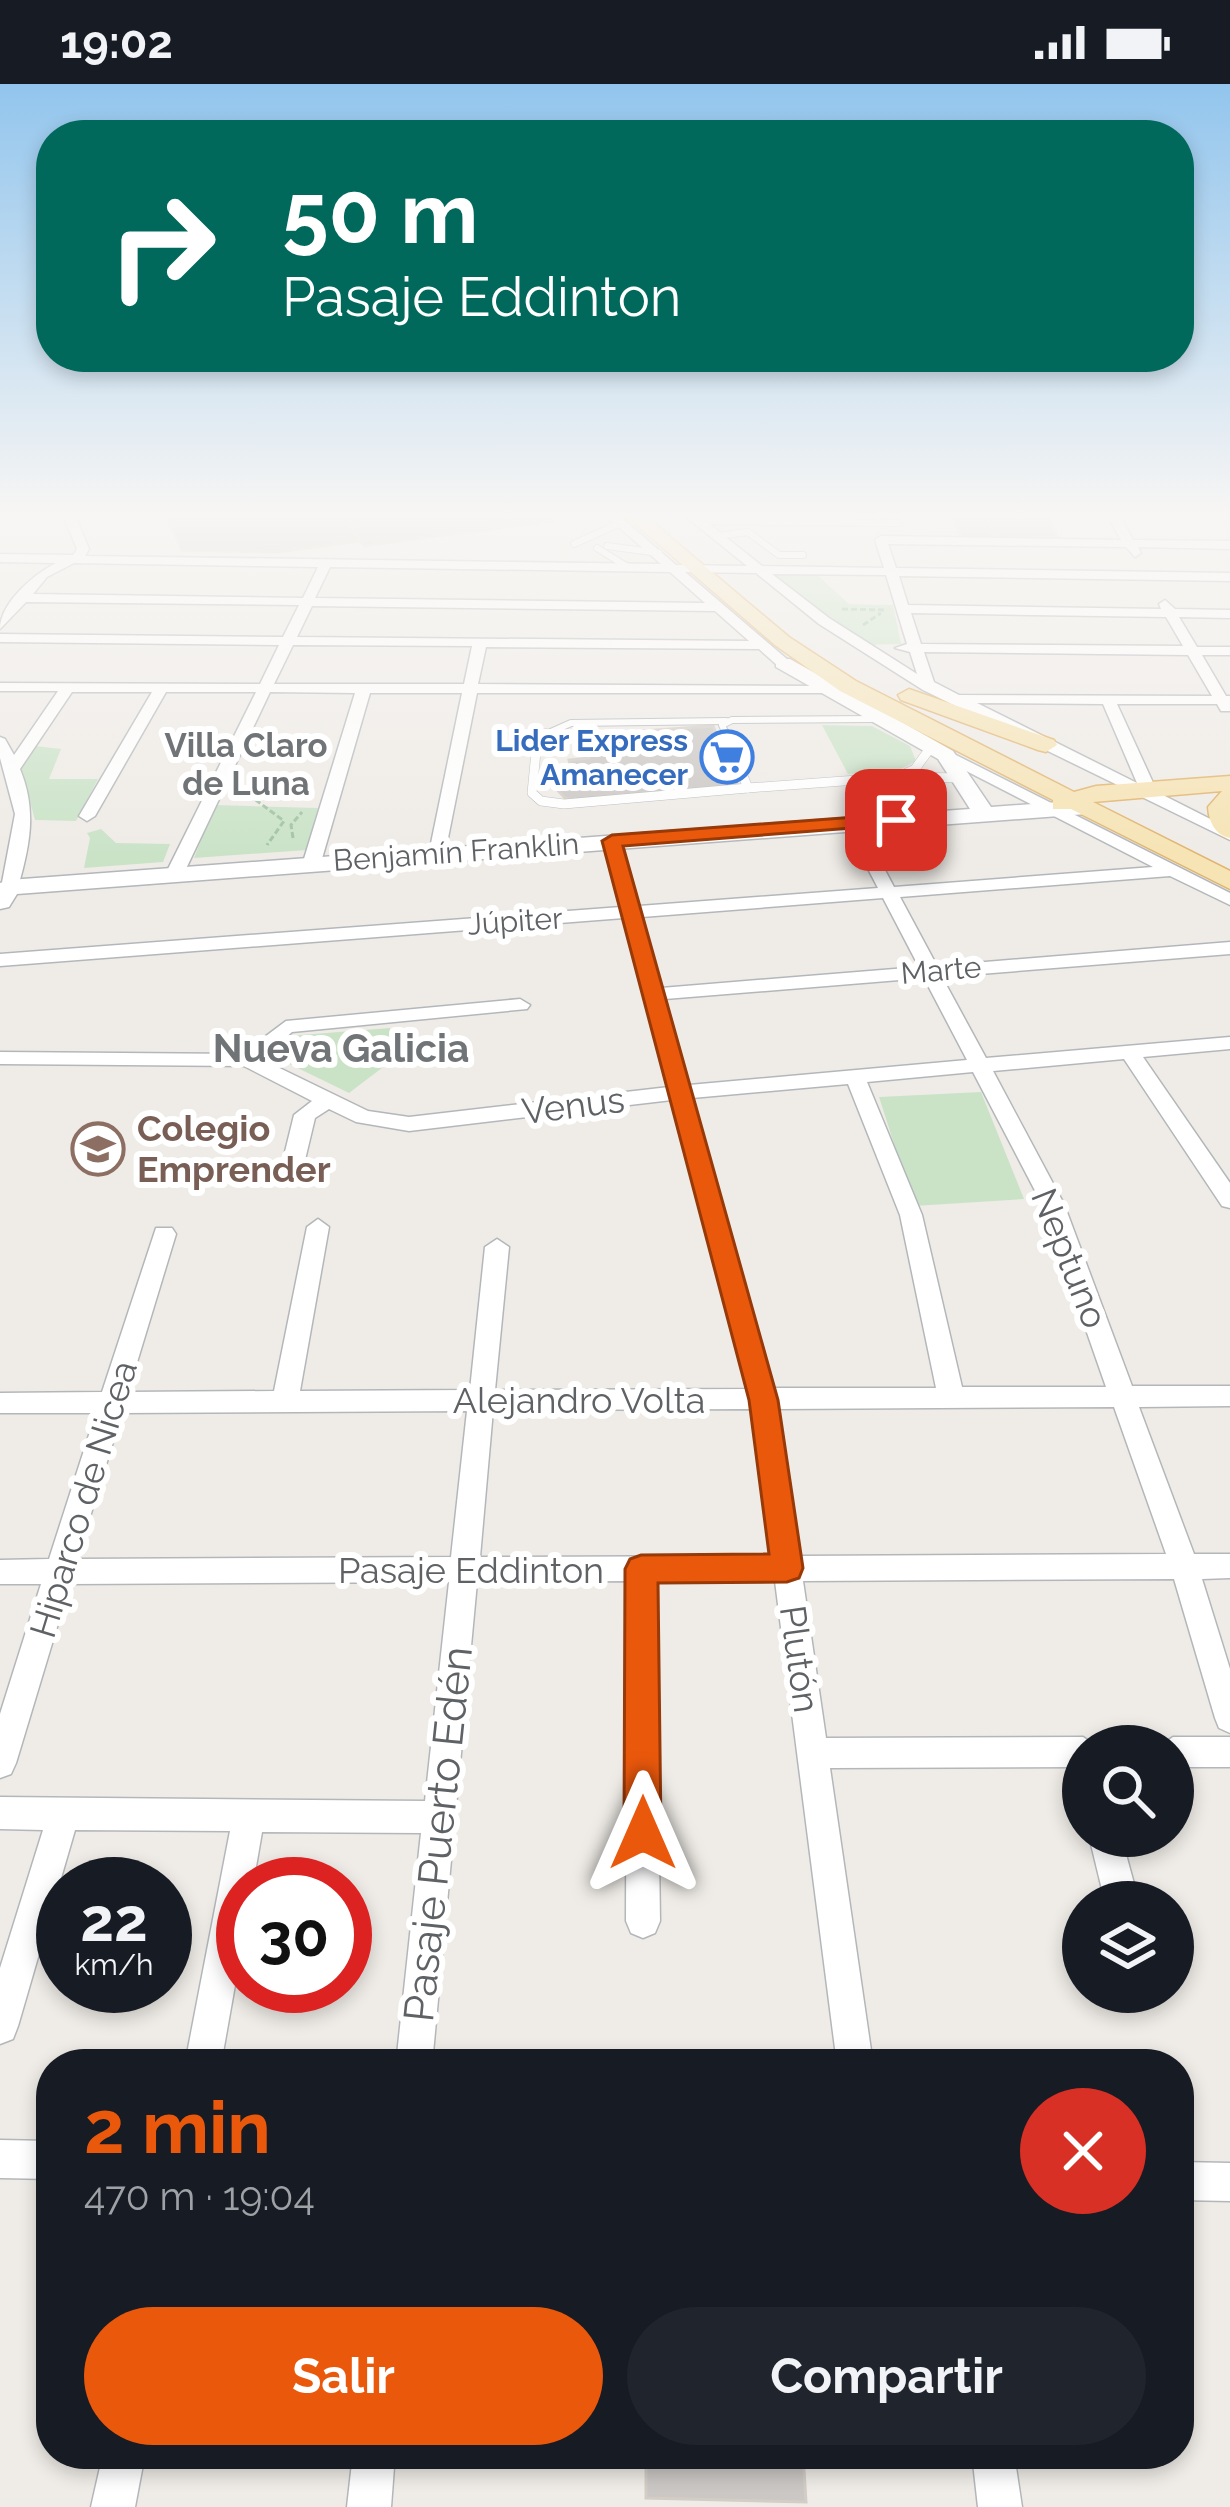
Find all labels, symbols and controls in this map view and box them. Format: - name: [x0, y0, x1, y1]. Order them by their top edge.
- text: 19:02: [60, 16, 173, 69]
- text: 50 m: [282, 164, 478, 263]
- icon: right: [84, 168, 240, 324]
- text: Pasaje Eddinton: [282, 265, 681, 329]
- place label: Lider Express Amanecer: [495, 723, 688, 792]
- district label: Villa Claro de Luna: [164, 726, 328, 803]
- supermarket icon: Lider Express Amanecer: [699, 729, 755, 785]
- pin: [845, 769, 947, 871]
- icon: arrive: [863, 787, 929, 853]
- street label: Benjamín Franklin: [332, 826, 580, 878]
- street label: Júpiter: [466, 900, 564, 942]
- street label: Marte: [899, 949, 983, 991]
- district label: Nueva Galicia: [213, 1025, 469, 1071]
- street label: Venus: [519, 1078, 627, 1132]
- place label: Colegio Emprender: [137, 1107, 331, 1190]
- school or university icon: Colegio Emprender: [70, 1121, 126, 1177]
- street label: Neptuno: [1023, 1182, 1117, 1334]
- street label: Hiparco de Nicea: [21, 1356, 145, 1642]
- street label: Alejandro Volta: [453, 1379, 705, 1421]
- street label: Pasaje Eddinton: [338, 1549, 604, 1591]
- street label: Plutón: [772, 1603, 828, 1715]
- street label: Pasaje Puerto Edén: [394, 1644, 482, 2024]
- map controls: [1062, 1725, 1194, 2013]
- button: search: [1062, 1725, 1194, 1857]
- position arrow: [580, 1770, 706, 1896]
- speed limit sign: 30: [216, 1857, 372, 2013]
- button: layers: [1062, 1881, 1194, 2013]
- text: 22: [80, 1885, 148, 1955]
- text: km/h: [74, 1947, 154, 1982]
- text: 2 min: [84, 2085, 271, 2170]
- button: close: [1020, 2088, 1146, 2214]
- text: 470 m · 19:04: [84, 2173, 315, 2219]
- button: Salir: [84, 2307, 603, 2445]
- button: Compartir: [627, 2307, 1146, 2445]

